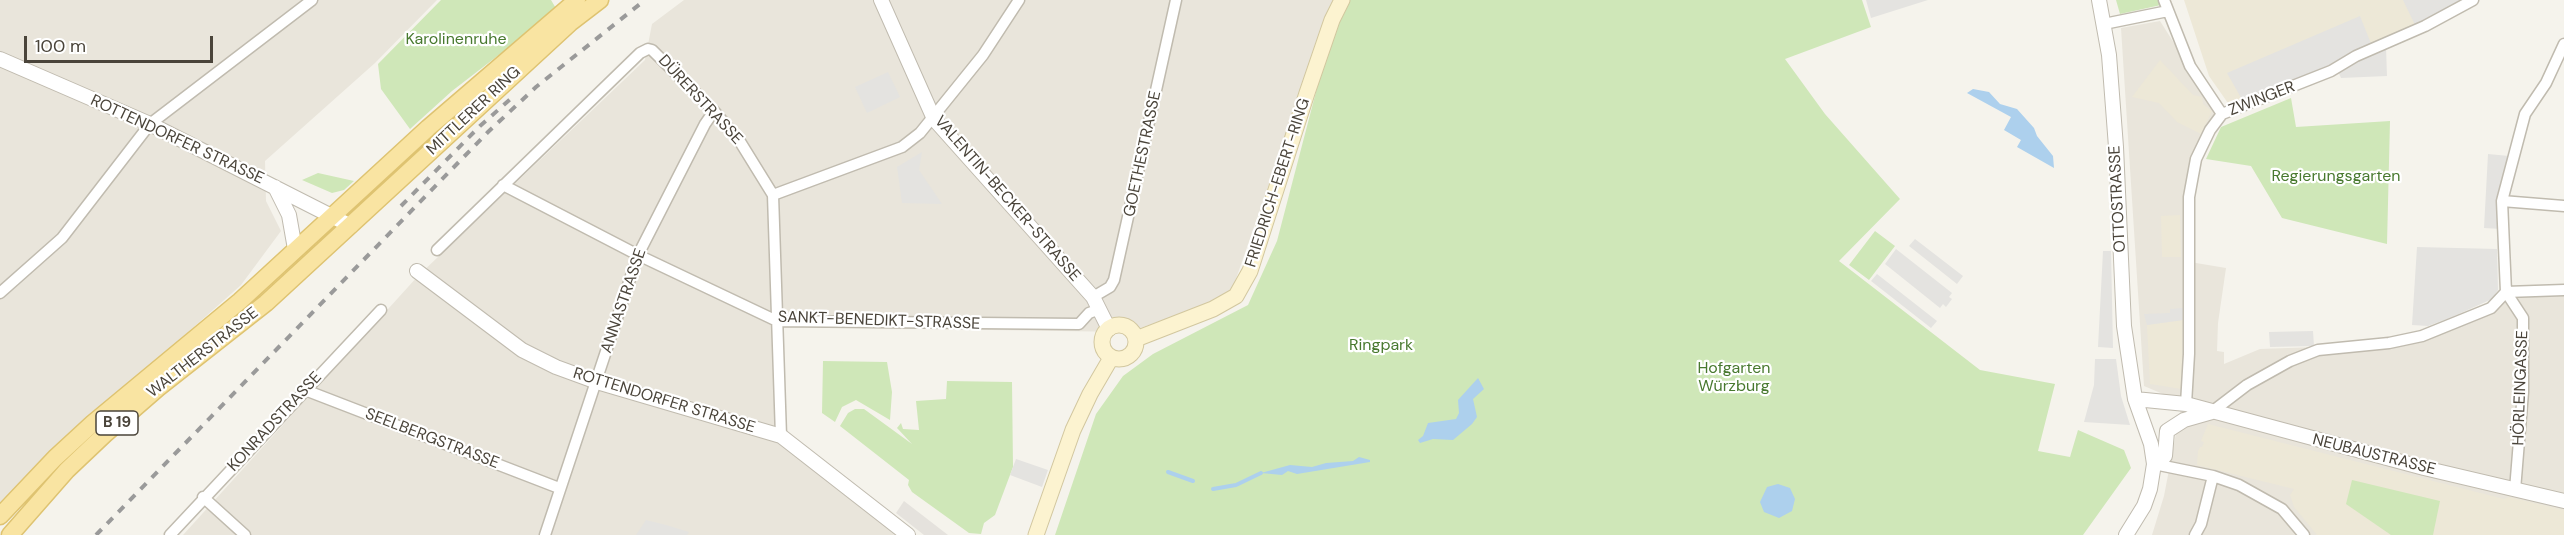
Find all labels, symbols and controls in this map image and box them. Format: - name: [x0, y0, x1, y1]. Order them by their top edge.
- scale bar: [27, 24, 216, 62]
- park label: Karolinenruhe: [405, 30, 507, 50]
- text: 100 m: [35, 34, 86, 58]
- street label: DÜRERSTRASSE: [654, 51, 746, 149]
- street label: MITTLERER RING: [423, 63, 525, 159]
- street label: ZWINGER: [2226, 78, 2298, 120]
- street label: GOETHESTRASSE: [1120, 89, 1166, 219]
- street label: ROTTENDORFER STRASSE: [87, 91, 267, 189]
- street label: FRIEDRICH-EBERT-RING: [1242, 96, 1314, 270]
- street label: VALENTIN-BECKER-STRASSE: [930, 112, 1084, 286]
- street label: OTTOSTRASSE: [2106, 145, 2130, 253]
- park label: Regierungsgarten: [2271, 167, 2401, 187]
- street label: ANNASTRASSE: [597, 246, 651, 356]
- street label: WALTHERSTRASSE: [144, 304, 262, 402]
- street label: SANKT-BENEDIKT-STRASSE: [777, 308, 981, 334]
- street label: HÖRLEINGASSE: [2509, 330, 2533, 446]
- park label: Ringpark: [1349, 336, 1413, 356]
- park label: Hofgarten Würzburg: [1697, 359, 1771, 397]
- street label: ROTTENDORFER STRASSE: [571, 364, 757, 438]
- street label: KONRADSTRASSE: [224, 368, 326, 476]
- street label: SEELBERGSTRASSE: [362, 405, 502, 473]
- road number: B 19: [96, 411, 138, 435]
- street label: NEUBAUSTRASSE: [2310, 430, 2438, 480]

